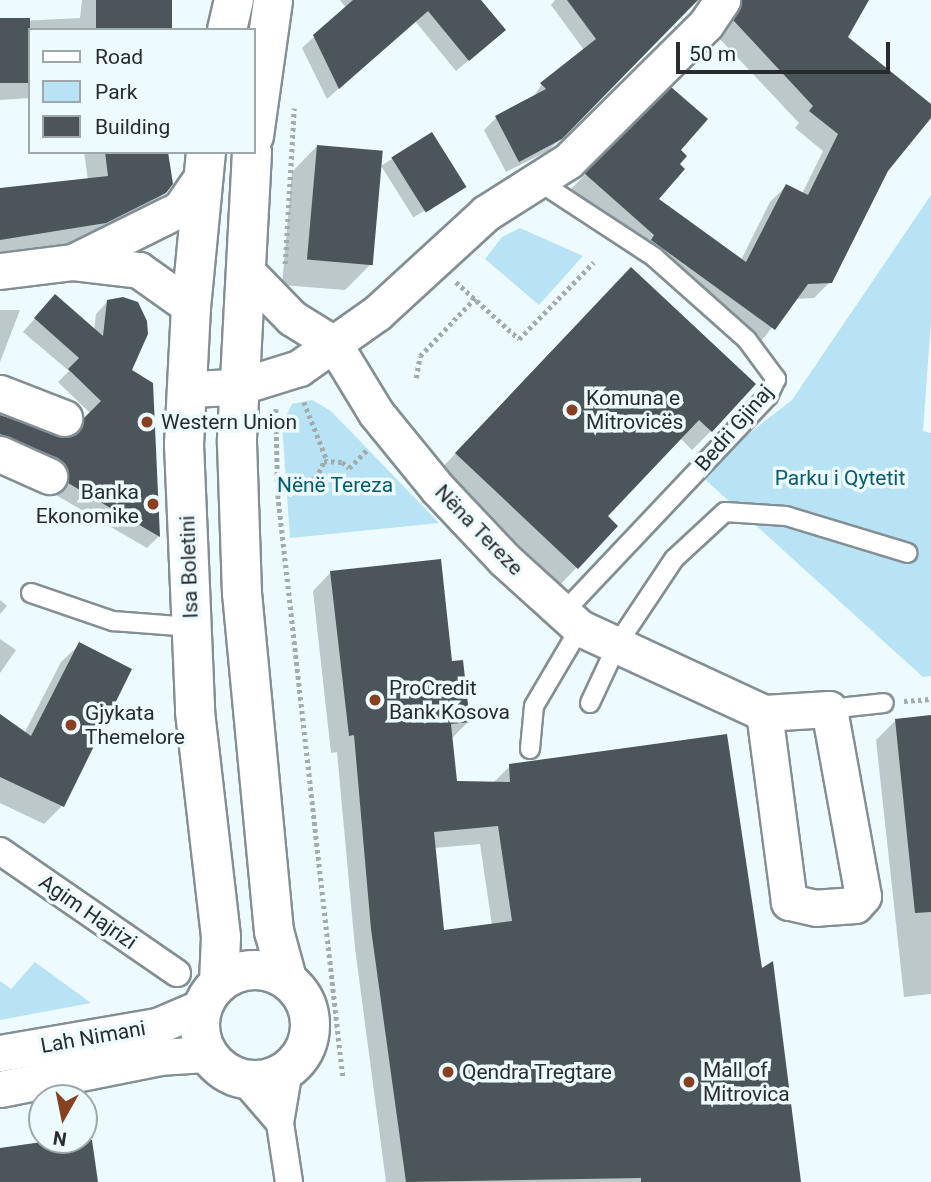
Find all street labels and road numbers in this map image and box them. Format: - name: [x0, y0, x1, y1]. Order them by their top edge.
- street label: Bedri Gjinaj: [690, 380, 778, 476]
- street label: Nëna Tereze: [429, 479, 529, 581]
- street label: Isa Boletini: [175, 515, 203, 619]
- street label: Agim Hajrizi: [34, 869, 142, 955]
- street label: Lah Nimani: [39, 1015, 147, 1059]

